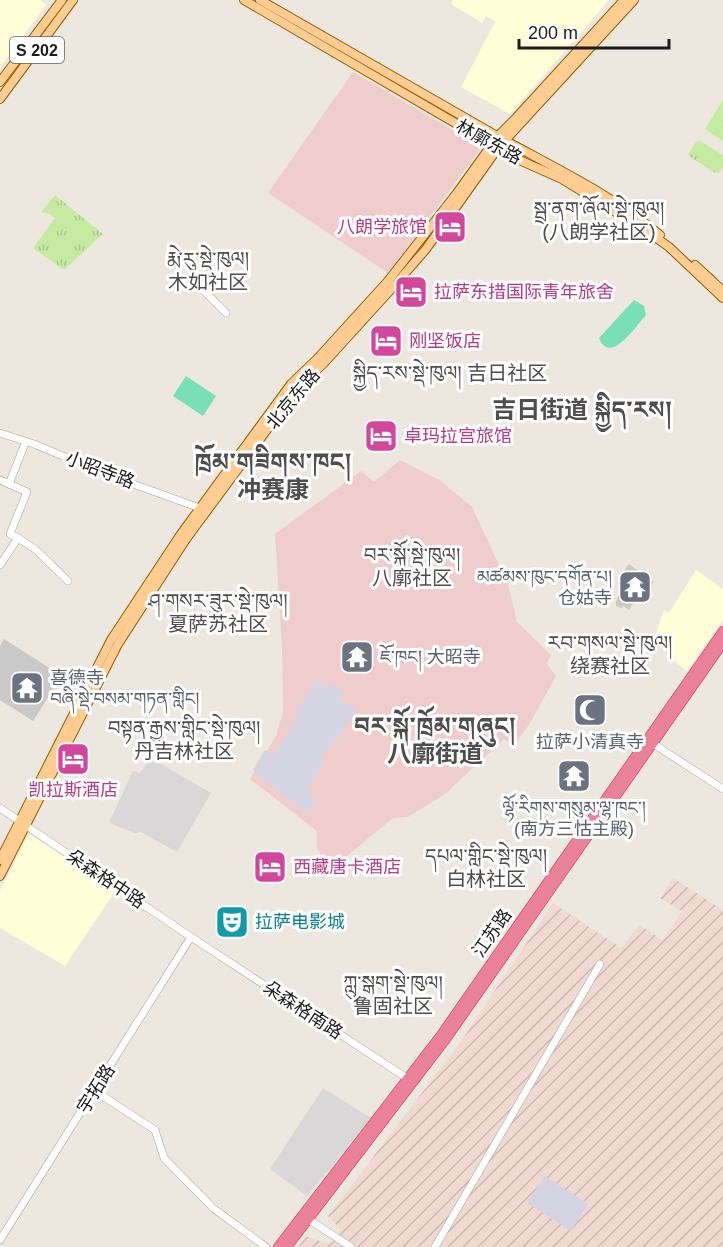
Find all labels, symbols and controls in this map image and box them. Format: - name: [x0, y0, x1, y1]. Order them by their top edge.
- scale bar: [519, 12, 669, 50]
- text: 200 m: [528, 23, 578, 43]
- road number: S 202: [10, 37, 64, 63]
- street label: 林廓东路: [453, 116, 525, 168]
- district label: སྦྲ་ནག་ཞོལ་སྡེ་ཁུལ། (八朗学社区): [534, 194, 664, 243]
- hotel icon: 八朗学旅馆: [432, 209, 468, 245]
- place label: 八朗学旅馆: [337, 217, 427, 237]
- district label: རྨེ་རུ་སྡེ་ཁུལ། 木如社区: [167, 244, 249, 293]
- hotel icon: 拉萨东措国际青年旅舍: [393, 274, 429, 310]
- place label: 拉萨东措国际青年旅舍: [434, 282, 614, 302]
- hotel icon: 刚坚饭店: [368, 323, 404, 359]
- place label: 刚坚饭店: [409, 331, 481, 351]
- district label: སྐྱིད་རས་སྡེ་ཁུལ། 吉日社区: [353, 358, 547, 391]
- street label: 北京东路: [262, 365, 324, 433]
- district label: 吉日街道 སྐྱིད་རས།: [492, 391, 672, 432]
- hotel icon: 卓玛拉宫旅馆: [363, 418, 399, 454]
- place label: 卓玛拉宫旅馆: [404, 426, 512, 446]
- district label: ཁྲོམ་གཟིགས་ཁང། 冲赛康: [194, 443, 352, 503]
- street label: 小昭寺路: [63, 448, 137, 492]
- district label: བར་སྐོ་སྡེ་ཁུལ། 八廓社区: [364, 538, 460, 589]
- place label: མཚམས་ཁུང་དགོན་པ། 仓姑寺: [477, 563, 612, 608]
- temple icon: མཚམས་ཁུང་དགོན་པ། 仓姑寺: [617, 569, 653, 605]
- district label: ཤ་གསར་ཟུར་སྡེ་ཁུལ། 夏萨苏社区: [147, 586, 288, 635]
- district label: རབ་གསལ་སྡེ་ཁུལ། 绕赛社区: [547, 628, 673, 677]
- temple icon: ཇོ་ཁང། 大昭寺: [339, 639, 375, 675]
- place label: ཇོ་ཁང། 大昭寺: [379, 643, 481, 672]
- place label: 喜德寺 བཞི་སྡེ་བསམ་གཏན་གླིང།: [50, 668, 199, 714]
- temple icon: 喜德寺 བཞི་སྡེ་བསམ་གཏན་གླིང།: [9, 670, 45, 706]
- mosque icon: 拉萨小清真寺: [572, 692, 608, 728]
- district label: བར་སྐོ་ཁྲོམ་གཞུང། 八廓街道: [354, 705, 516, 767]
- district label: བསྟན་རྒྱས་གླིང་སྡེ་ཁུལ། 丹吉林社区: [107, 713, 261, 762]
- place label: 拉萨小清真寺: [536, 732, 644, 752]
- hotel icon: 凯拉斯酒店: [55, 741, 91, 777]
- temple icon: ལྷོ་རིགས་གསུམ་ལྷ་ཁང་། (南方三怙主殿): [556, 758, 592, 794]
- place label: 凯拉斯酒店: [28, 780, 118, 800]
- place label: ལྷོ་རིགས་གསུམ་ལྷ་ཁང་། (南方三怙主殿): [502, 793, 646, 839]
- district label: དཔལ་གླིང་སྡེ་ཁུལ། 白林社区: [425, 841, 547, 890]
- street label: 朵森格中路: [63, 846, 149, 912]
- hotel icon: 西藏唐卡酒店: [252, 849, 288, 885]
- place label: 西藏唐卡酒店: [293, 857, 401, 877]
- theatre icon: 拉萨电影城: [214, 904, 250, 940]
- street label: 江苏路: [468, 905, 516, 961]
- place label: 拉萨电影城: [255, 912, 345, 932]
- district label: ཀླུ་སྒུག་སྡེ་ཁུལ། 鲁固社区: [343, 968, 443, 1017]
- street label: 朵森格南路: [260, 977, 346, 1043]
- street label: 宇拓路: [73, 1061, 119, 1117]

